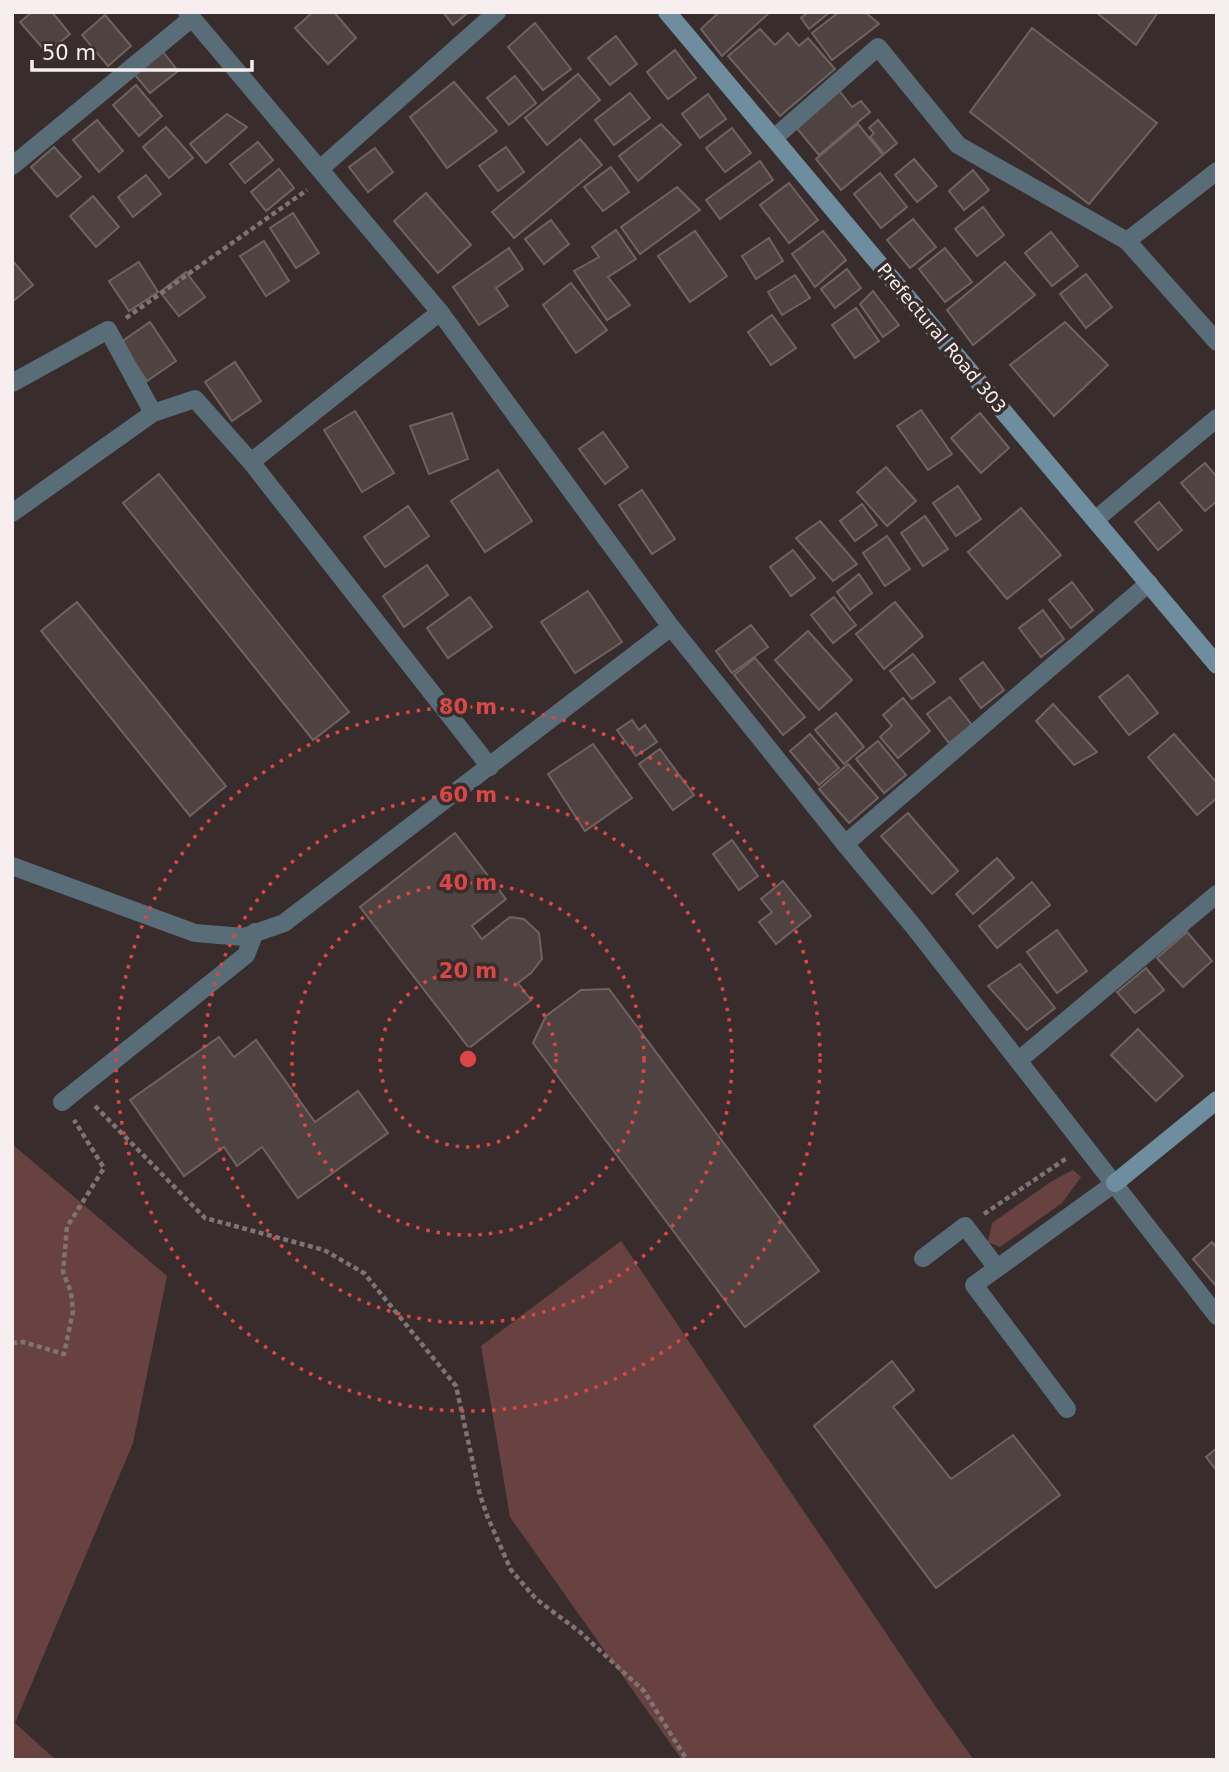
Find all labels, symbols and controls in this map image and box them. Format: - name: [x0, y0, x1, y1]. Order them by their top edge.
- scale bar: [32, 28, 252, 72]
- text: 50 m: [42, 41, 96, 65]
- street label: Prefectural Road 303: [873, 259, 1011, 417]
- text: 80 m: [439, 695, 497, 719]
- text: 60 m: [439, 783, 497, 807]
- text: 40 m: [439, 871, 497, 895]
- text: 20 m: [439, 959, 497, 983]
- centre of rings: [456, 1047, 480, 1071]

